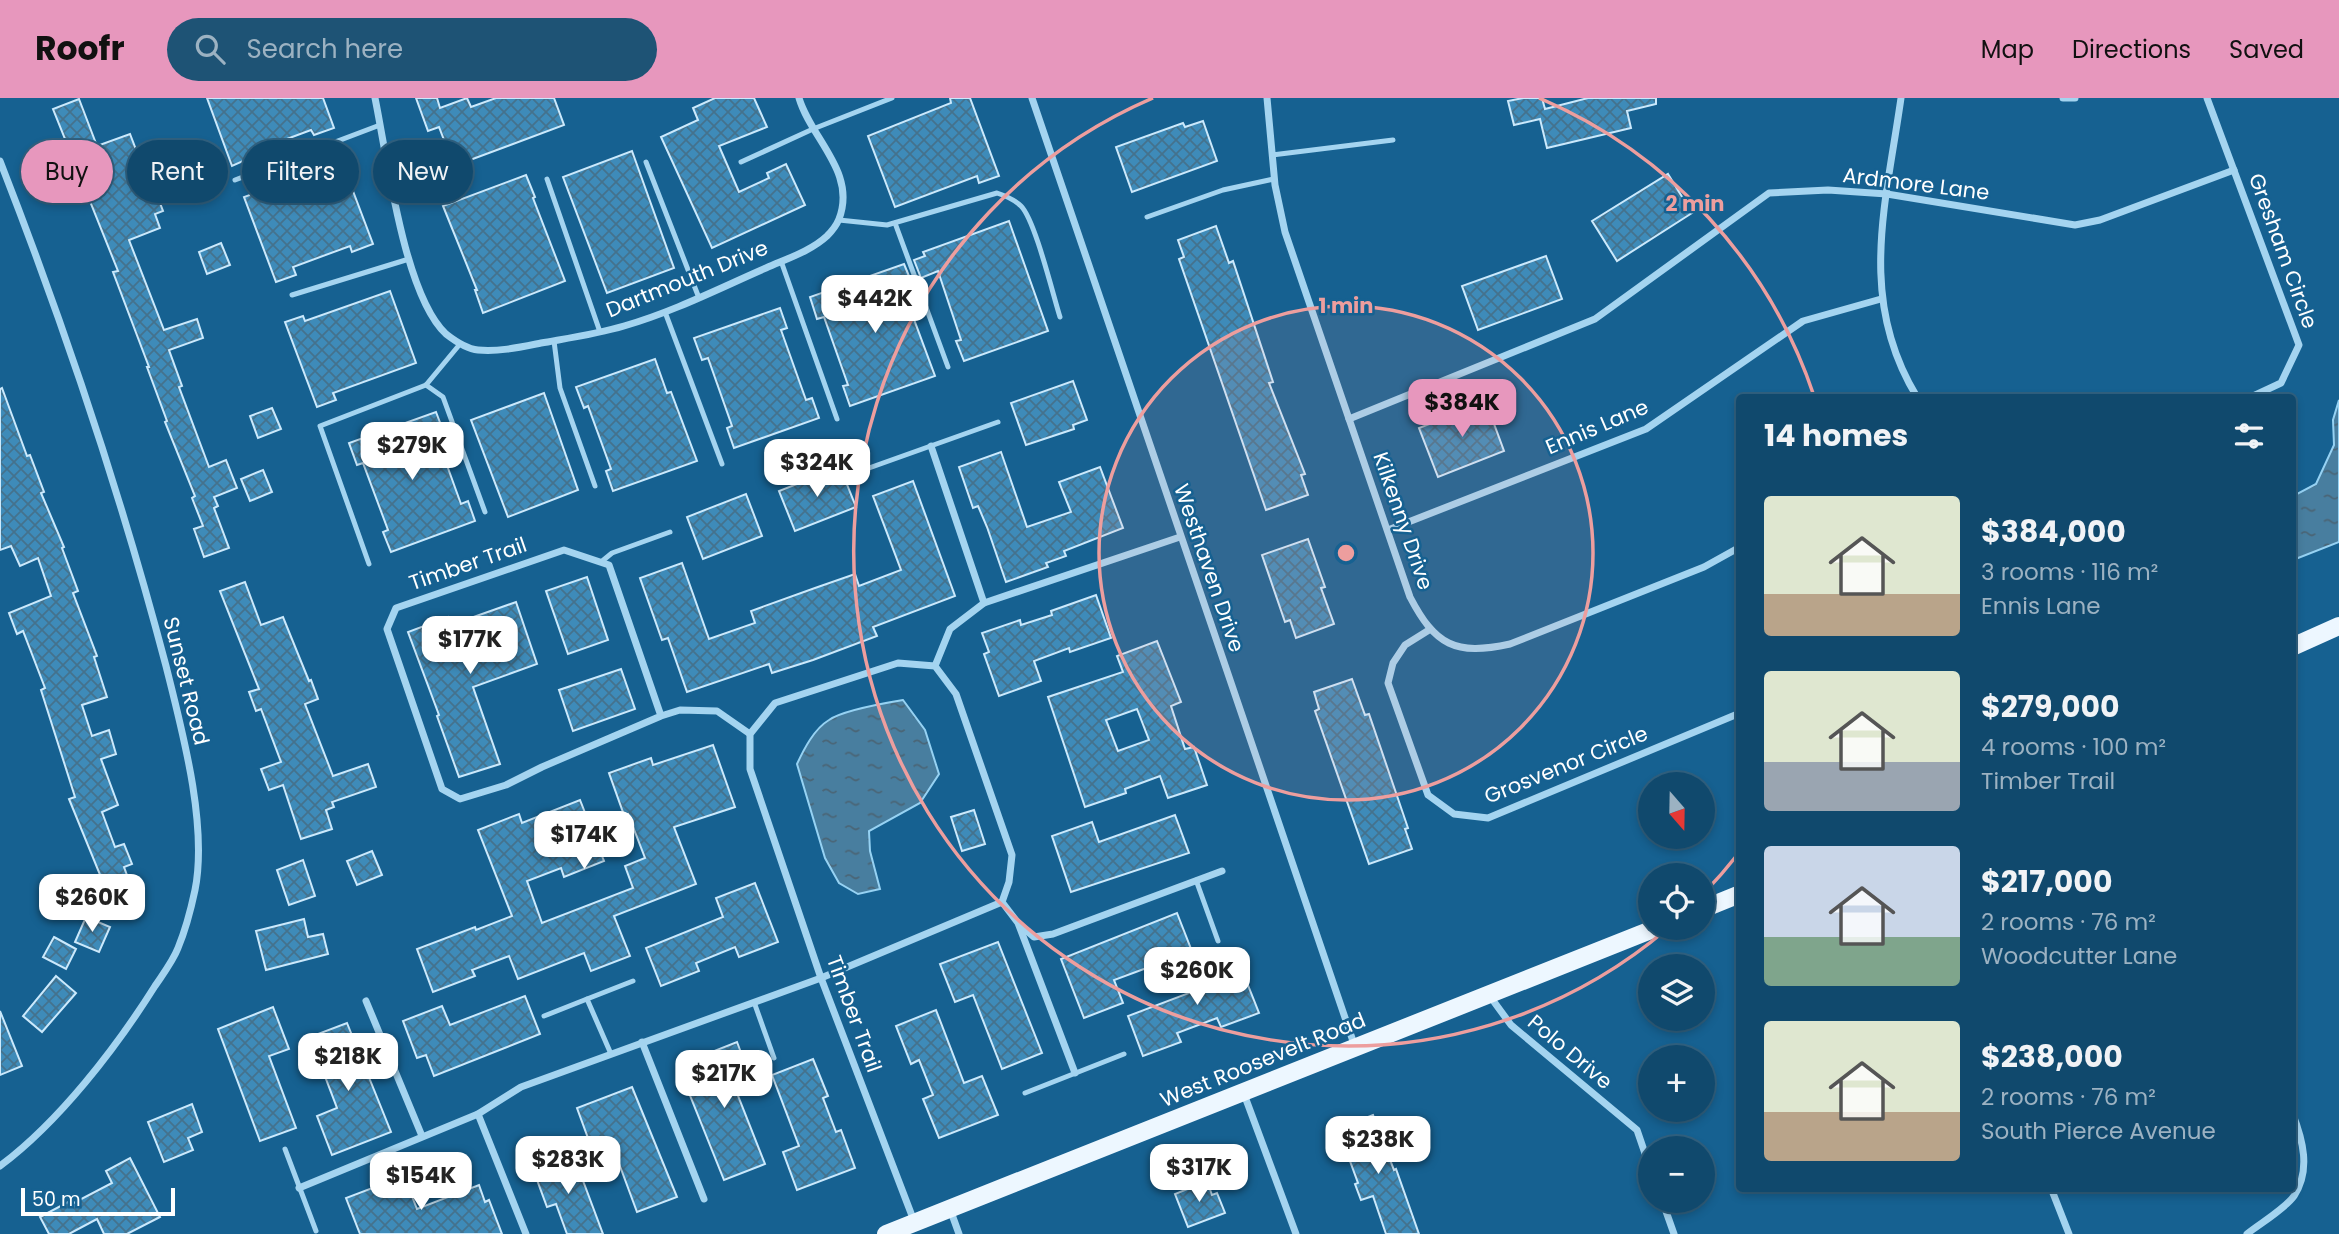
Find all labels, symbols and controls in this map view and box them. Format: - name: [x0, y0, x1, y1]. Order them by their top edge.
- search box: [167, 18, 657, 81]
- text: Roofr: [35, 25, 125, 72]
- icon: search: [191, 30, 229, 68]
- text: Search here: [247, 31, 403, 67]
- text: Map: [1981, 33, 2034, 66]
- text: Directions: [2072, 33, 2191, 66]
- text: Saved: [2229, 33, 2304, 66]
- chip: Buy: [21, 140, 113, 203]
- chip: Rent: [127, 140, 228, 203]
- chip: Filters: [242, 140, 359, 203]
- chip: New: [373, 140, 473, 203]
- street label: Ardmore Lane: [1841, 160, 1991, 207]
- street label: Gresham Circle: [2242, 169, 2325, 332]
- text: 2 min: [1665, 189, 1725, 218]
- street label: Dartmouth Drive: [601, 233, 772, 324]
- pin: $442K: [826, 275, 924, 335]
- text: $442K: [837, 282, 913, 314]
- text: 1 min: [1319, 291, 1373, 320]
- pin: $384K: [1413, 380, 1511, 439]
- text: $384K: [1424, 386, 1500, 418]
- street label: Ennis Lane: [1541, 392, 1653, 461]
- text: 14 homes: [1764, 414, 1908, 457]
- icon: filters: [2230, 417, 2268, 455]
- pin: $279K: [363, 422, 461, 482]
- text: $279K: [377, 429, 447, 461]
- pin: $324K: [768, 440, 866, 499]
- text: $324K: [780, 446, 854, 478]
- street label: Kilkenny Drive: [1366, 448, 1441, 593]
- street label: Westhaven Drive: [1167, 480, 1252, 656]
- text: $384,000: [1981, 510, 2126, 553]
- icon: home: [1820, 524, 1904, 608]
- street label: Timber Trail: [405, 530, 530, 597]
- centre of rings: [1334, 541, 1358, 565]
- text: 3 rooms · 116 m²: [1981, 556, 2158, 588]
- text: Ennis Lane: [1981, 590, 2101, 622]
- street label: Sunset Road: [157, 614, 216, 748]
- pin: $177K: [421, 616, 519, 676]
- text: $177K: [438, 623, 502, 655]
- text: $279,000: [1981, 685, 2120, 728]
- icon: home: [1820, 699, 1904, 783]
- street label: Grosvenor Circle: [1480, 719, 1652, 811]
- text: 4 rooms · 100 m²: [1981, 731, 2166, 763]
- text: Timber Trail: [1981, 765, 2115, 797]
- north arrow: [1638, 772, 1715, 849]
- map controls: [1638, 772, 1715, 1213]
- pin: $174K: [535, 812, 633, 871]
- text: $174K: [550, 818, 618, 850]
- text: $217,000: [1981, 860, 2113, 903]
- button: locate: [1638, 863, 1715, 940]
- pin: $260K: [43, 874, 141, 934]
- icon: home: [1820, 874, 1904, 958]
- text: $260K: [55, 881, 129, 913]
- text: 2 rooms · 76 m²: [1981, 906, 2156, 938]
- text: Woodcutter Lane: [1981, 940, 2177, 972]
- pin: $260K: [1148, 948, 1246, 1007]
- street label: Timber Trail: [820, 951, 889, 1076]
- text: $260K: [1160, 954, 1234, 986]
- button: layers: [1638, 954, 1715, 1031]
- street label: West Roosevelt Road: [1156, 1005, 1370, 1114]
- street label: Polo Drive: [1522, 1008, 1619, 1096]
- pin: $218K: [299, 1034, 397, 1093]
- text: $238,000: [1981, 1035, 2123, 1078]
- text: $218K: [314, 1040, 382, 1072]
- button: +: [1638, 1045, 1715, 1122]
- icon: home: [1820, 1049, 1904, 1133]
- pin: $217K: [675, 1051, 773, 1110]
- text: $217K: [691, 1057, 757, 1089]
- text: 2 rooms · 76 m²: [1981, 1081, 2156, 1113]
- text: South Pierce Avenue: [1981, 1115, 2216, 1147]
- pin: $238K: [1329, 1116, 1427, 1176]
- text: $238K: [1341, 1123, 1415, 1155]
- pin: $283K: [519, 1136, 617, 1196]
- button: −: [1638, 1136, 1715, 1213]
- text: $283K: [531, 1143, 605, 1175]
- pin: $317K: [1150, 1144, 1248, 1204]
- text: $317K: [1166, 1151, 1232, 1183]
- pin: $154K: [372, 1152, 470, 1212]
- text: $154K: [386, 1159, 456, 1191]
- scale bar: [21, 1185, 175, 1217]
- text: 50 m: [32, 1186, 81, 1213]

